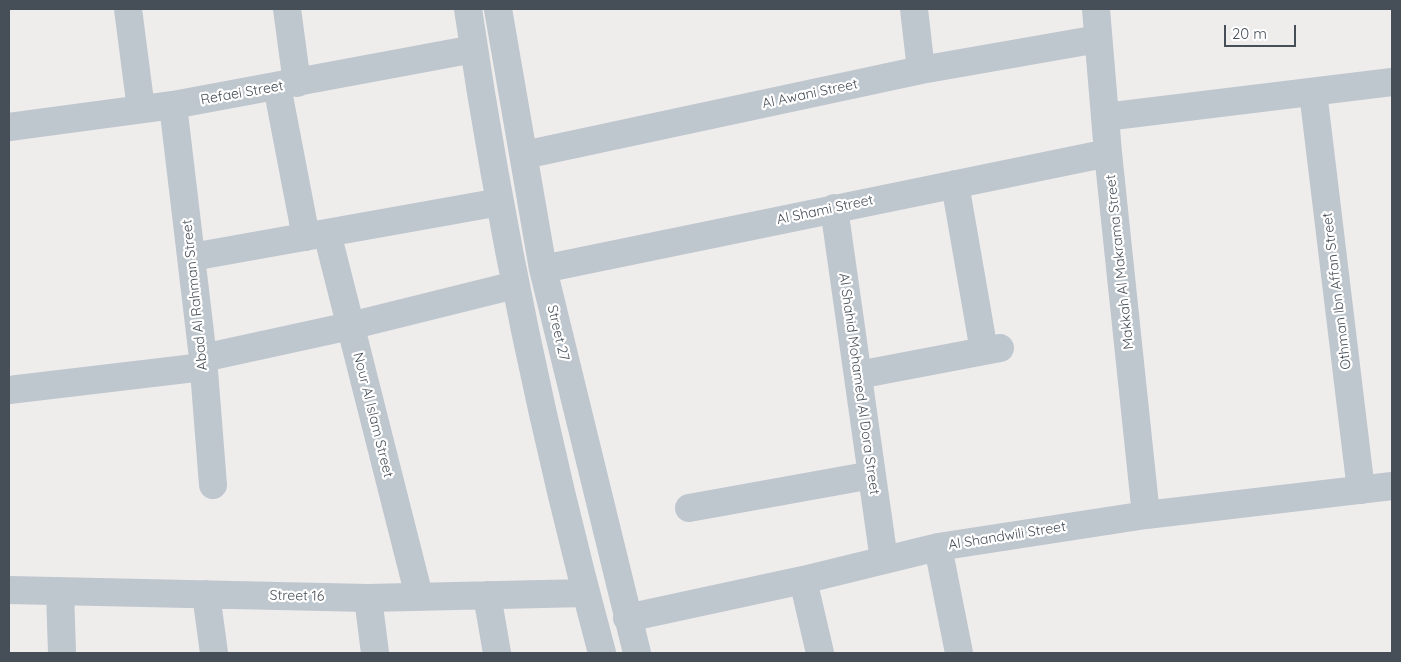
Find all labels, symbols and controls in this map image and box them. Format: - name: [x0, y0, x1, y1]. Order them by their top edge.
- scale bar: [1226, 15, 1298, 47]
- text: 20 m: [1232, 24, 1267, 43]
- street label: Al Awani Street: [761, 76, 859, 112]
- street label: Refaei Street: [199, 77, 285, 109]
- street label: Makkah Al Makrama Street: [1102, 174, 1138, 350]
- street label: Al Shami Street: [775, 192, 875, 228]
- street label: Othman Ibn Affan Street: [1319, 211, 1355, 371]
- street label: Abad Al Rahman Street: [179, 219, 211, 371]
- street label: Al Shahid Mohamed Al Dora Street: [835, 272, 883, 496]
- street label: Street 27: [543, 303, 573, 363]
- street label: Nour Al Islam Street: [349, 351, 397, 479]
- street label: Al Shandwili Street: [947, 518, 1067, 554]
- street label: Street 16: [269, 587, 325, 605]

